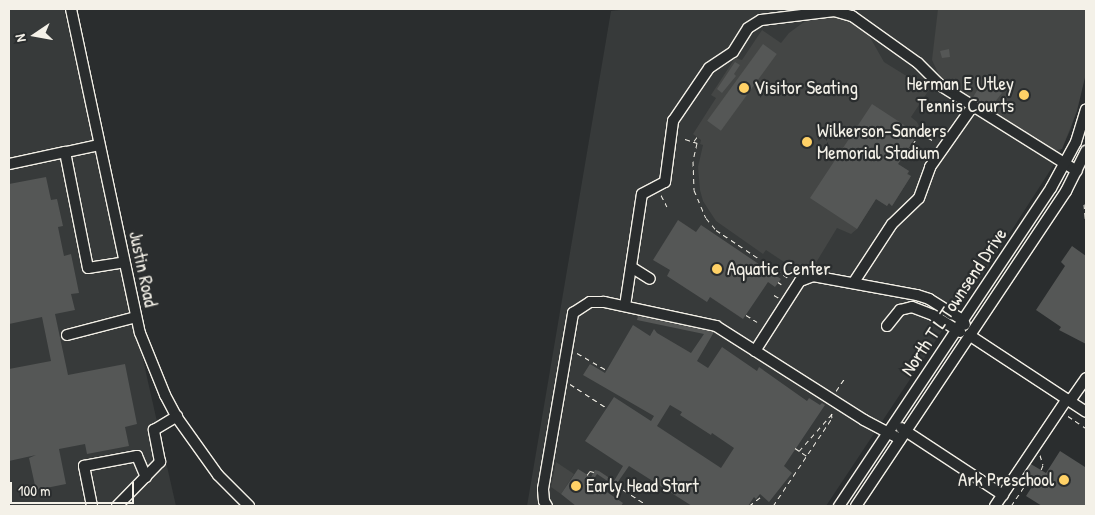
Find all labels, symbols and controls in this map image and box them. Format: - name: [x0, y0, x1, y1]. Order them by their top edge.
- north arrow: [10, 10, 60, 60]
- text: N: [10, 33, 30, 44]
- place label: Herman E Utley Tennis Courts: [906, 73, 1014, 117]
- place label: Visitor Seating: [754, 77, 858, 99]
- marker: Visitor Seating: [738, 82, 750, 94]
- marker: Herman E Utley Tennis Courts: [1018, 89, 1030, 101]
- place label: Wilkerson-Sanders Memorial Stadium: [817, 120, 946, 164]
- marker: Wilkerson-Sanders Memorial Stadium: [801, 136, 813, 148]
- street label: North T L Townsend Drive: [896, 224, 1012, 380]
- street label: Justin Road: [124, 229, 162, 309]
- place label: Aquatic Center: [727, 258, 831, 280]
- marker: Aquatic Center: [711, 263, 723, 275]
- place label: Ark Preschool: [958, 469, 1054, 491]
- scale bar: [12, 472, 136, 504]
- marker: Ark Preschool: [1058, 474, 1070, 486]
- place label: Early Head Start: [586, 475, 699, 497]
- text: 100 m: [18, 480, 51, 501]
- marker: Early Head Start: [570, 480, 582, 492]

